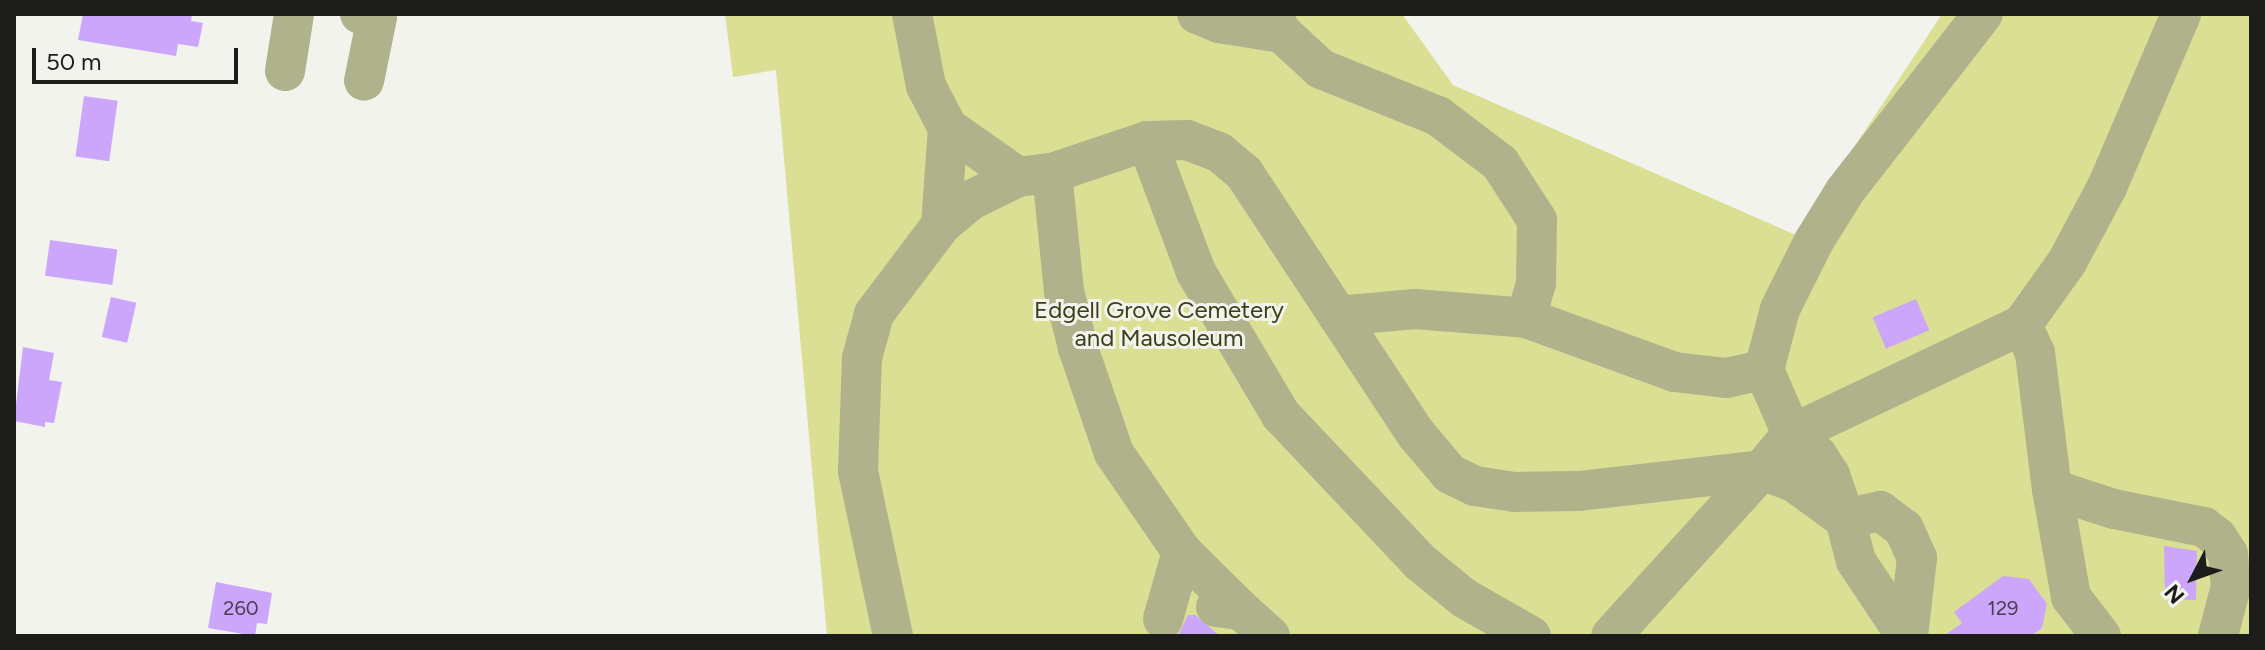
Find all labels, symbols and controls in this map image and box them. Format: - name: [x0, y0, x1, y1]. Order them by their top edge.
- scale bar: [36, 32, 242, 82]
- text: 50 m: [46, 47, 102, 76]
- park label: Edgell Grove Cemetery and Mausoleum: [1034, 296, 1284, 352]
- north arrow: [2153, 538, 2233, 618]
- text: N: [2159, 579, 2190, 609]
- house number: 260: [223, 596, 259, 620]
- house number: 129: [1988, 596, 2018, 620]

